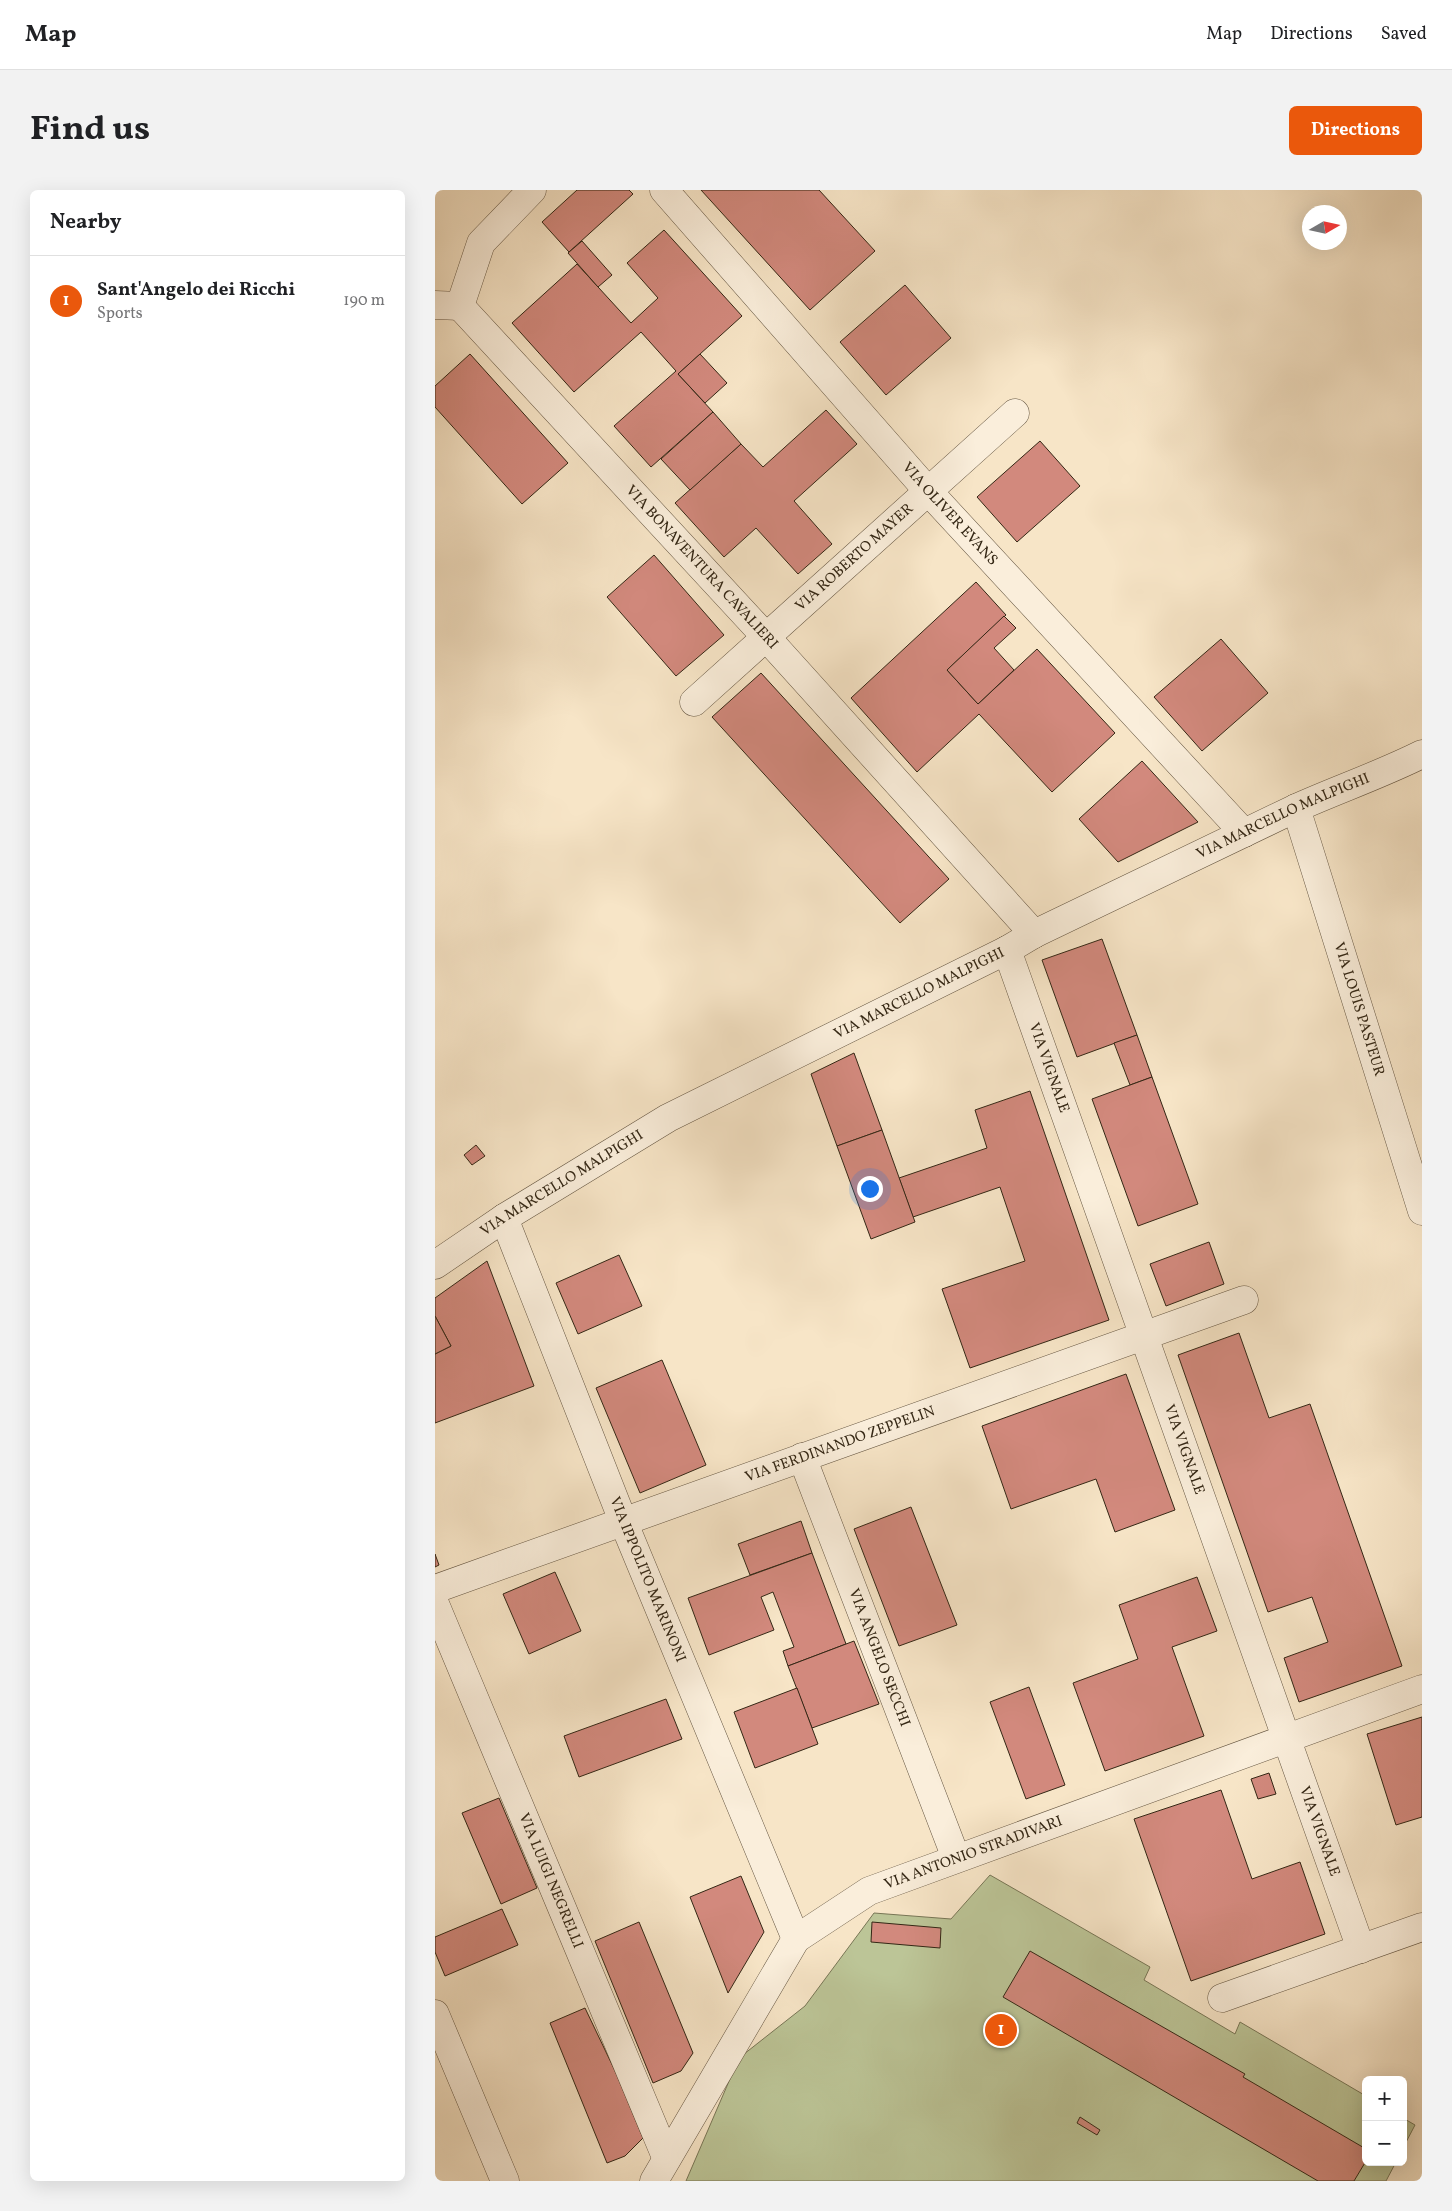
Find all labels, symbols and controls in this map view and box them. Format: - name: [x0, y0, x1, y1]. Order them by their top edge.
- text: Map: [25, 18, 76, 52]
- text: Map: [1206, 22, 1242, 47]
- text: Directions: [1270, 22, 1353, 47]
- text: Saved: [1381, 22, 1427, 47]
- text: Find us: [30, 106, 150, 154]
- button: Directions: [1289, 106, 1422, 155]
- north arrow: [1302, 205, 1347, 250]
- text: Nearby: [50, 208, 121, 237]
- text: Sant'Angelo dei Ricchi: [97, 277, 295, 303]
- text: 1: [63, 290, 69, 312]
- text: 190 m: [343, 290, 385, 312]
- text: Sports: [97, 303, 143, 325]
- street label: VIA OLIVER EVANS: [897, 458, 1002, 570]
- street label: VIA BONAVENTURA CAVALIERI: [620, 481, 783, 654]
- street label: VIA ROBERTO MAYER: [791, 499, 918, 616]
- street label: VIA MARCELLO MALPIGHI: [1193, 768, 1373, 865]
- street label: VIA LOUIS PASTEUR: [1328, 940, 1390, 1079]
- street label: VIA MARCELLO MALPIGHI: [830, 942, 1008, 1045]
- street label: VIA VIGNALE: [1023, 1020, 1074, 1116]
- street label: VIA MARCELLO MALPIGHI: [476, 1125, 647, 1242]
- your location: [857, 1176, 883, 1202]
- street label: VIA FERDINANDO ZEPPELIN: [742, 1401, 938, 1488]
- street label: VIA VIGNALE: [1158, 1402, 1210, 1497]
- street label: VIA IPPOLITO MARINONI: [604, 1494, 691, 1666]
- street label: VIA ANGELO SECCHI: [843, 1586, 915, 1730]
- street label: VIA VIGNALE: [1294, 1783, 1345, 1879]
- street label: VIA LUIGI NEGRELLI: [513, 1810, 588, 1952]
- street label: VIA ANTONIO STRADIVARI: [881, 1811, 1065, 1895]
- pin: 1: [985, 2011, 1017, 2049]
- map controls: [1362, 2076, 1407, 2166]
- button: +: [1362, 2076, 1407, 2121]
- button: −: [1362, 2121, 1407, 2166]

